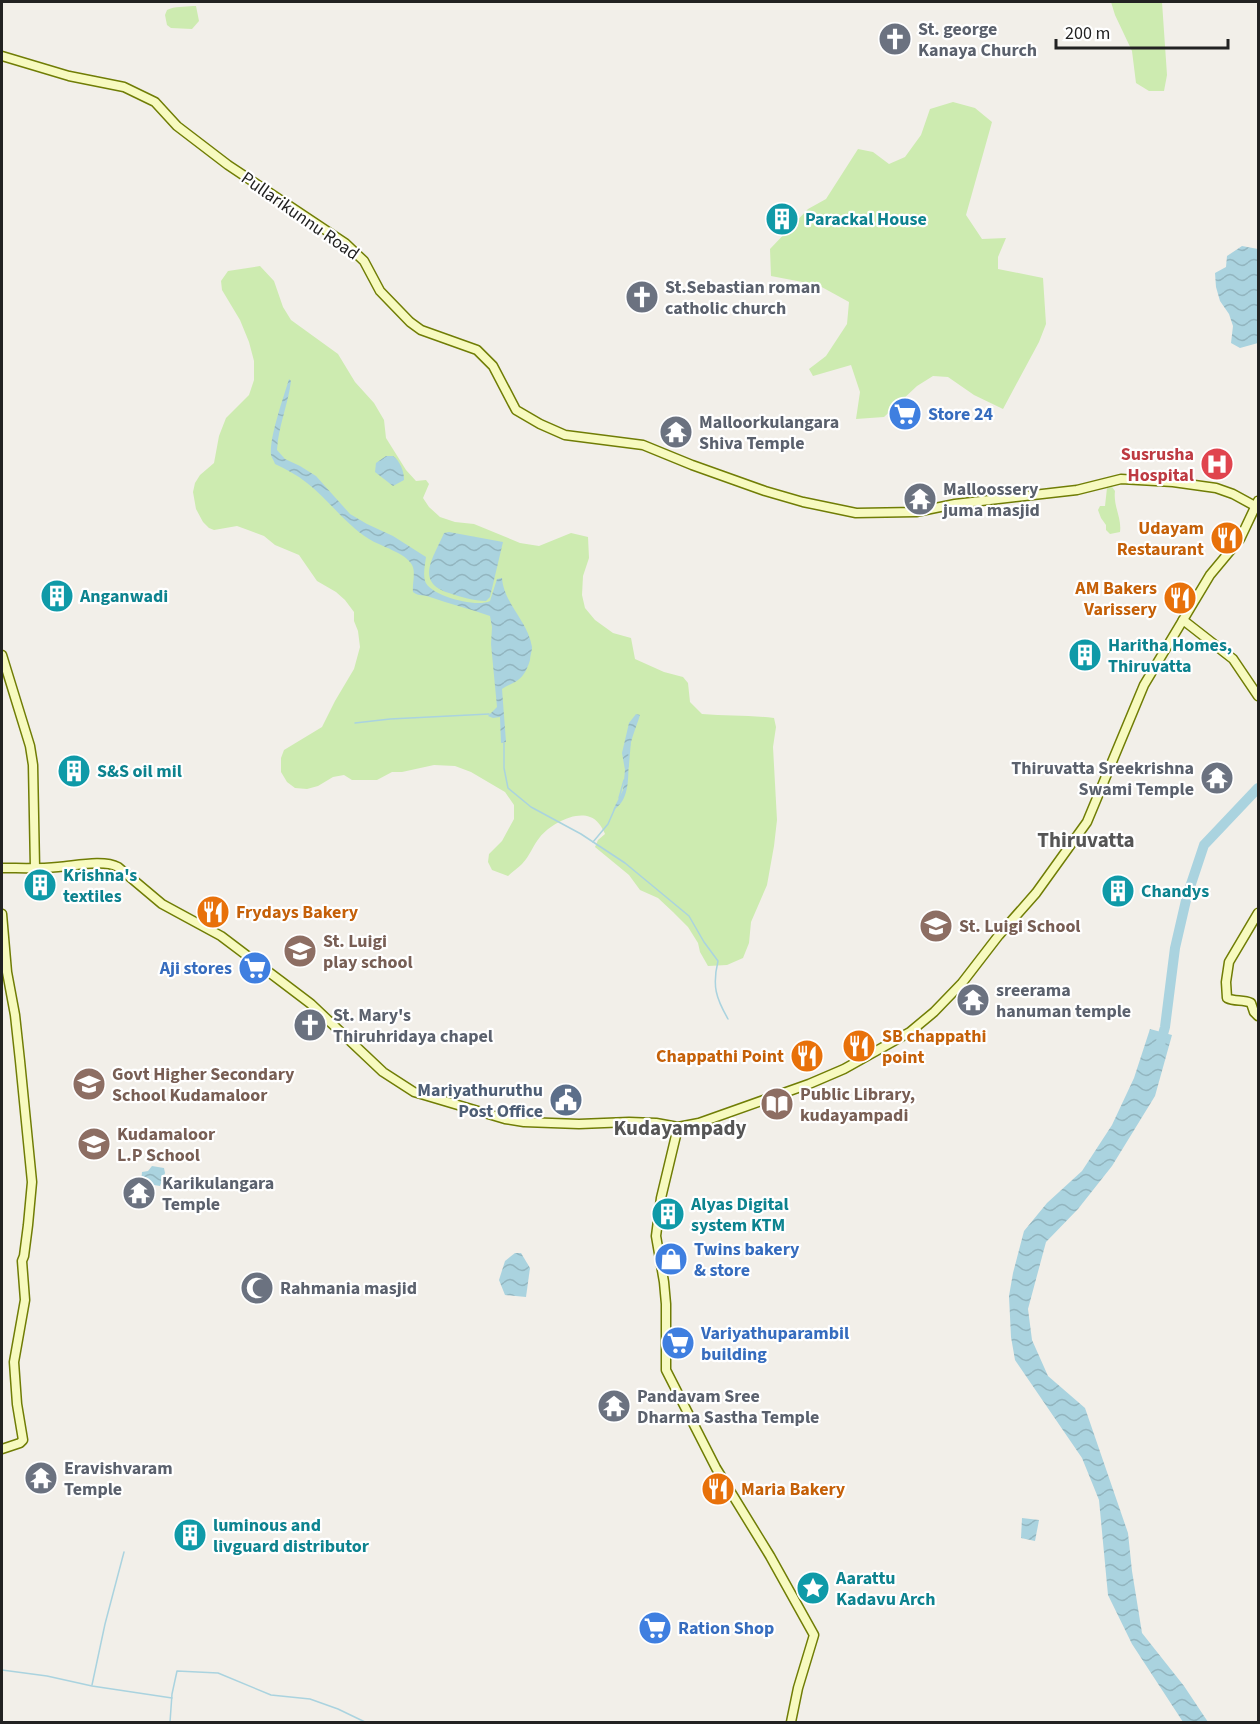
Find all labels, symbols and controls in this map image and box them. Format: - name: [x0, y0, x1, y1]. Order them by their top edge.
- scale bar: [1056, 12, 1228, 50]
- place label: St. george Kanaya Church: [918, 17, 1037, 63]
- church icon: St. george Kanaya Church: [877, 21, 913, 57]
- text: 200 m: [1065, 21, 1110, 46]
- street label: Pullarikunnu Road: [236, 166, 364, 266]
- building icon: Parackal House: [764, 201, 800, 237]
- place label: Parackal House: [805, 207, 927, 232]
- place label: St.Sebastian roman catholic church: [665, 275, 821, 321]
- church icon: St.Sebastian roman catholic church: [624, 279, 660, 315]
- supermarket icon: Store 24: [887, 396, 923, 432]
- place label: Store 24: [928, 402, 993, 427]
- place label: Malloorkulangara Shiva Temple: [699, 410, 839, 456]
- temple icon: Malloorkulangara Shiva Temple: [658, 414, 694, 450]
- place label: Susrusha Hospital: [1121, 442, 1194, 488]
- hospital icon: Susrusha Hospital: [1199, 446, 1235, 482]
- place label: Malloossery juma masjid: [942, 477, 1040, 523]
- temple icon: Malloossery juma masjid: [902, 481, 938, 517]
- place label: Udayam Restaurant: [1117, 516, 1204, 562]
- restaurant icon: Udayam Restaurant: [1209, 520, 1245, 556]
- place label: AM Bakers Varissery: [1074, 576, 1158, 622]
- building icon: Anganwadi: [39, 578, 75, 614]
- restaurant icon: AM Bakers Varissery: [1162, 580, 1198, 616]
- place label: Anganwadi: [79, 584, 168, 609]
- place label: Haritha Homes, Thiruvatta: [1108, 633, 1232, 679]
- building icon: Haritha Homes, Thiruvatta: [1067, 637, 1103, 673]
- building icon: S&S oil mil: [56, 753, 92, 789]
- place label: Thiruvatta Sreekrishna Swami Temple: [1011, 756, 1194, 802]
- place label: S&S oil mil: [97, 759, 182, 784]
- temple icon: Thiruvatta Sreekrishna Swami Temple: [1199, 760, 1235, 796]
- district label: Thiruvatta: [1037, 825, 1135, 855]
- place label: Krishna's textiles: [63, 863, 137, 909]
- building icon: Krishna's textiles: [22, 867, 58, 903]
- building icon: Chandys: [1100, 873, 1136, 909]
- place label: Chandys: [1141, 879, 1209, 904]
- restaurant icon: Frydays Bakery: [195, 894, 231, 930]
- place label: Frydays Bakery: [236, 900, 359, 925]
- school or university icon: St. Luigi School: [918, 908, 954, 944]
- place label: St. Luigi School: [959, 914, 1081, 939]
- place label: St. Luigi play school: [323, 929, 413, 975]
- school or university icon: St. Luigi play school: [282, 933, 318, 969]
- supermarket icon: Aji stores: [237, 950, 273, 986]
- place label: Aji stores: [159, 956, 232, 981]
- place label: sreerama hanuman temple: [996, 978, 1131, 1024]
- temple icon: sreerama hanuman temple: [955, 982, 991, 1018]
- place label: St. Mary's Thiruhridaya chapel: [333, 1003, 493, 1049]
- church icon: St. Mary's Thiruhridaya chapel: [292, 1007, 328, 1043]
- place label: SB chappathi point: [882, 1024, 986, 1070]
- restaurant icon: SB chappathi point: [841, 1028, 877, 1064]
- restaurant icon: Chappathi Point: [789, 1038, 825, 1074]
- place label: Chappathi Point: [656, 1044, 784, 1069]
- place label: Govt Higher Secondary School Kudamaloor: [112, 1062, 295, 1108]
- school or university icon: Govt Higher Secondary School Kudamaloor: [71, 1066, 107, 1102]
- place label: Mariyathuruthu Post Office: [417, 1078, 543, 1124]
- public building icon: Mariyathuruthu Post Office: [548, 1082, 584, 1118]
- place label: Public Library, kudayampadi: [800, 1082, 915, 1128]
- library icon: Public Library, kudayampadi: [759, 1086, 795, 1122]
- district label: Kudayampady: [613, 1113, 747, 1143]
- place label: Kudamaloor L.P School: [117, 1122, 216, 1168]
- school or university icon: Kudamaloor L.P School: [76, 1126, 112, 1162]
- place label: Karikulangara Temple: [162, 1171, 274, 1217]
- temple icon: Karikulangara Temple: [121, 1175, 157, 1211]
- place label: Alyas Digital system KTM: [690, 1192, 789, 1238]
- building icon: Alyas Digital system KTM: [650, 1196, 686, 1232]
- place label: Twins bakery & store: [694, 1237, 800, 1283]
- shop icon: Twins bakery & store: [653, 1241, 689, 1277]
- mosque icon: Rahmania masjid: [239, 1270, 275, 1306]
- place label: Rahmania masjid: [280, 1276, 417, 1301]
- place label: Variyathuparambil building: [700, 1321, 849, 1367]
- supermarket icon: Variyathuparambil building: [660, 1325, 696, 1361]
- place label: Pandavam Sree Dharma Sastha Temple: [637, 1384, 819, 1430]
- temple icon: Pandavam Sree Dharma Sastha Temple: [596, 1388, 632, 1424]
- place label: Eravishvaram Temple: [64, 1456, 173, 1502]
- temple icon: Eravishvaram Temple: [23, 1460, 59, 1496]
- restaurant icon: Maria Bakery: [700, 1471, 736, 1507]
- place label: Maria Bakery: [741, 1477, 846, 1502]
- place label: luminous and livguard distributor: [213, 1513, 370, 1559]
- building icon: luminous and livguard distributor: [172, 1517, 208, 1553]
- place label: Aarattu Kadavu Arch: [835, 1566, 936, 1612]
- place icon: Aarattu Kadavu Arch: [795, 1570, 831, 1606]
- supermarket icon: Ration Shop: [637, 1610, 673, 1646]
- place label: Ration Shop: [678, 1616, 774, 1641]

